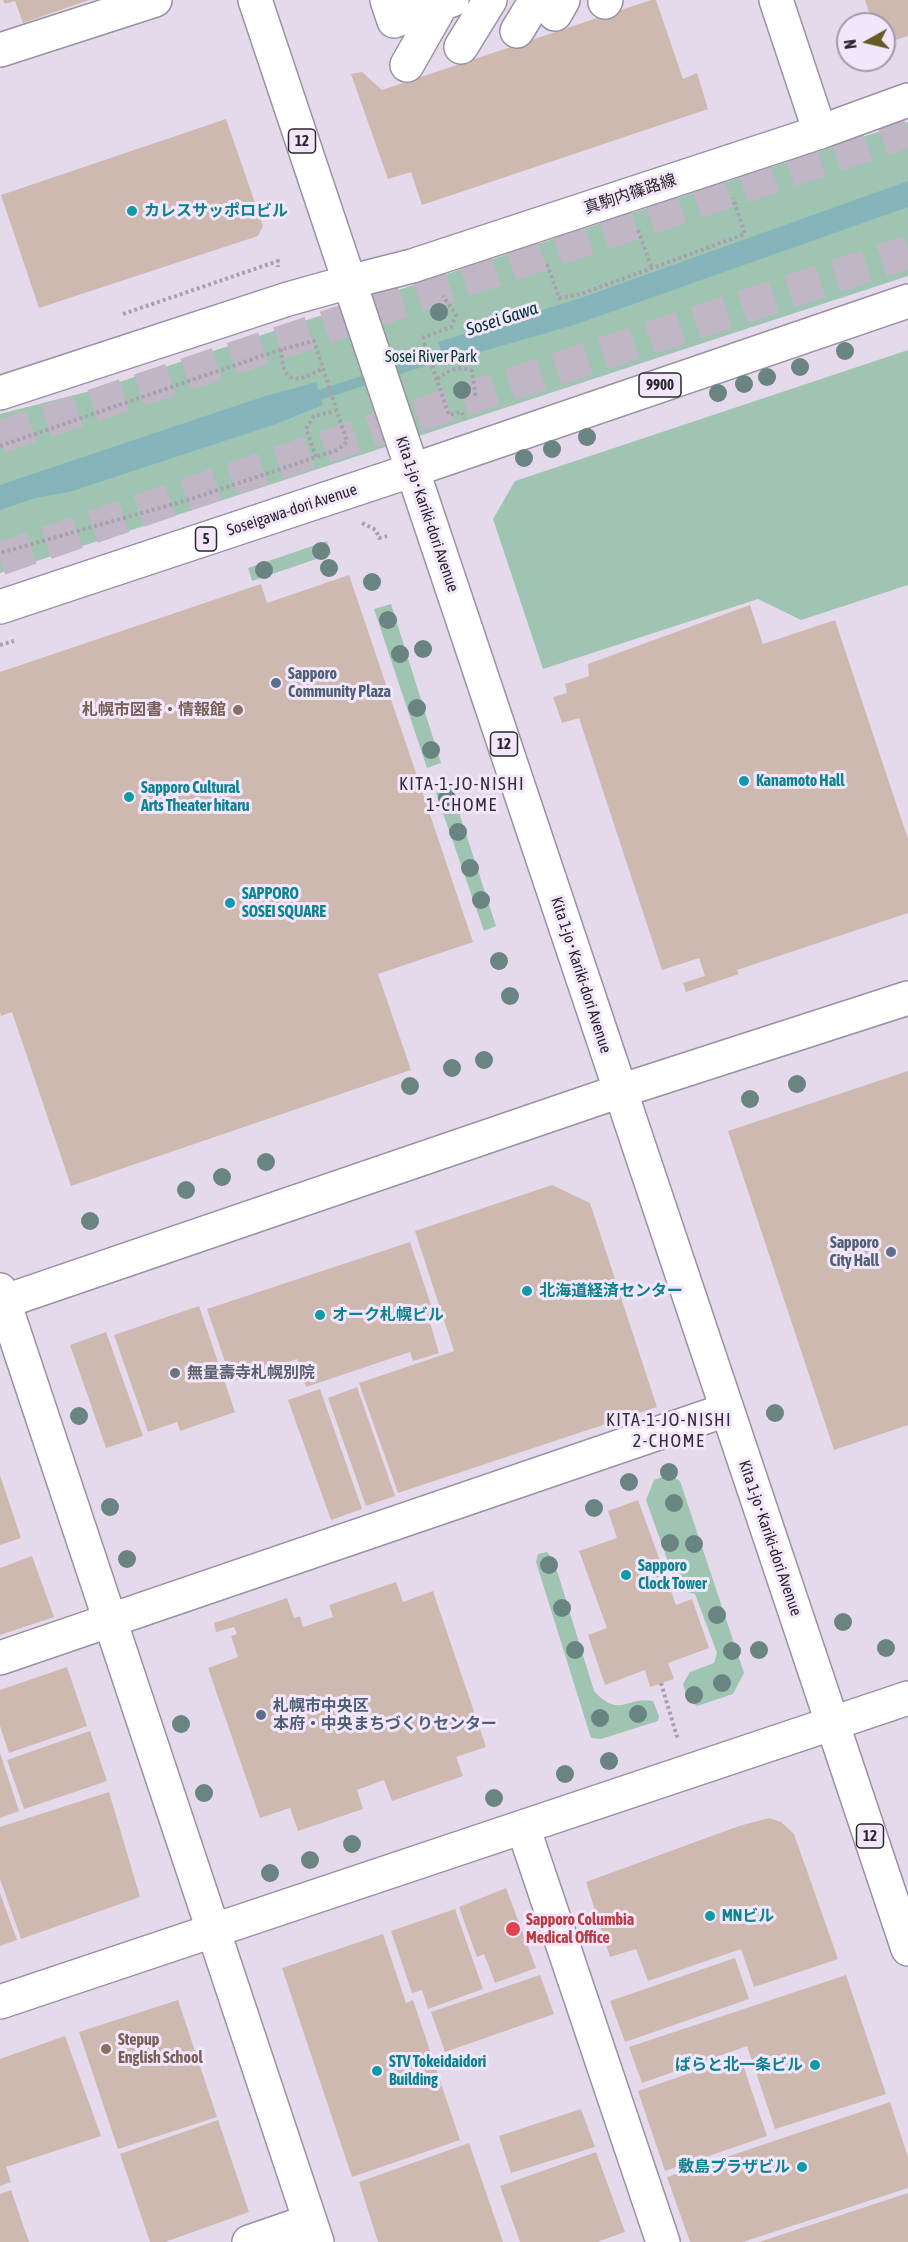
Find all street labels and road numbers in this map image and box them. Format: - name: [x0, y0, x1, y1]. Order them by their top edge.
- road number: 12: [288, 129, 316, 153]
- street label: 真駒内篠路線: [581, 170, 679, 218]
- road number: 9900: [639, 373, 681, 397]
- street label: Kita 1-jo･Kariki-dori Avenue: [391, 434, 463, 594]
- street label: Soseigawa-dori Avenue: [225, 480, 359, 540]
- road number: 5: [196, 527, 216, 551]
- road number: 12: [490, 732, 518, 756]
- street label: Kita 1-jo･Kariki-dori Avenue: [547, 894, 615, 1056]
- street label: Kita 1-jo･Kariki-dori Avenue: [734, 1458, 806, 1618]
- road number: 12: [856, 1824, 884, 1848]

